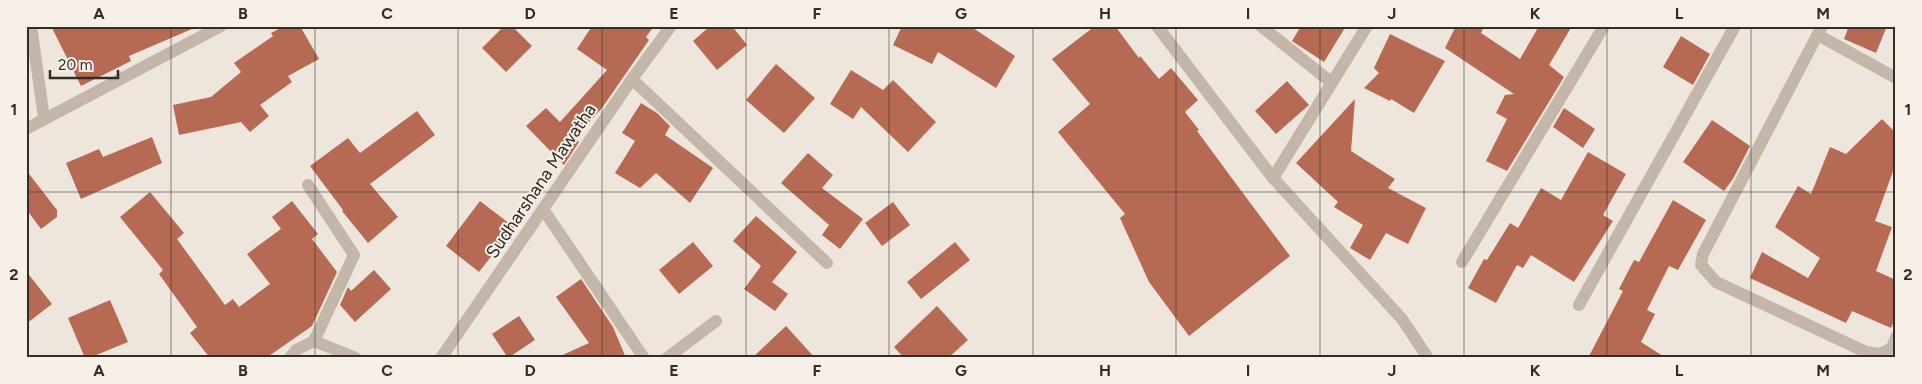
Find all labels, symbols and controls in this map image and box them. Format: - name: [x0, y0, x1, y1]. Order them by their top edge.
- text: A: [93, 4, 105, 23]
- text: B: [238, 4, 248, 23]
- text: C: [381, 4, 393, 23]
- text: D: [524, 4, 536, 23]
- text: E: [669, 4, 679, 23]
- text: F: [813, 4, 822, 23]
- text: G: [955, 4, 967, 23]
- text: H: [1099, 4, 1111, 23]
- text: I: [1246, 4, 1250, 23]
- text: J: [1388, 4, 1396, 23]
- text: K: [1530, 4, 1541, 23]
- text: L: [1675, 4, 1684, 23]
- text: M: [1816, 4, 1830, 23]
- scale bar: [50, 48, 118, 80]
- text: 20 m: [58, 56, 92, 74]
- text: 1: [11, 100, 17, 119]
- street label: Sudharshana Mawatha: [481, 100, 601, 262]
- text: 1: [1905, 100, 1911, 119]
- text: 2: [9, 265, 19, 284]
- text: 2: [1903, 265, 1913, 284]
- text: A: [93, 361, 105, 380]
- text: B: [238, 361, 248, 380]
- text: C: [381, 361, 393, 380]
- text: D: [524, 361, 536, 380]
- text: E: [669, 361, 679, 380]
- text: F: [813, 361, 822, 380]
- text: G: [955, 361, 967, 380]
- text: H: [1099, 361, 1111, 380]
- text: I: [1246, 361, 1250, 380]
- text: J: [1388, 361, 1396, 380]
- text: K: [1530, 361, 1541, 380]
- text: L: [1675, 361, 1684, 380]
- text: M: [1816, 361, 1830, 380]

